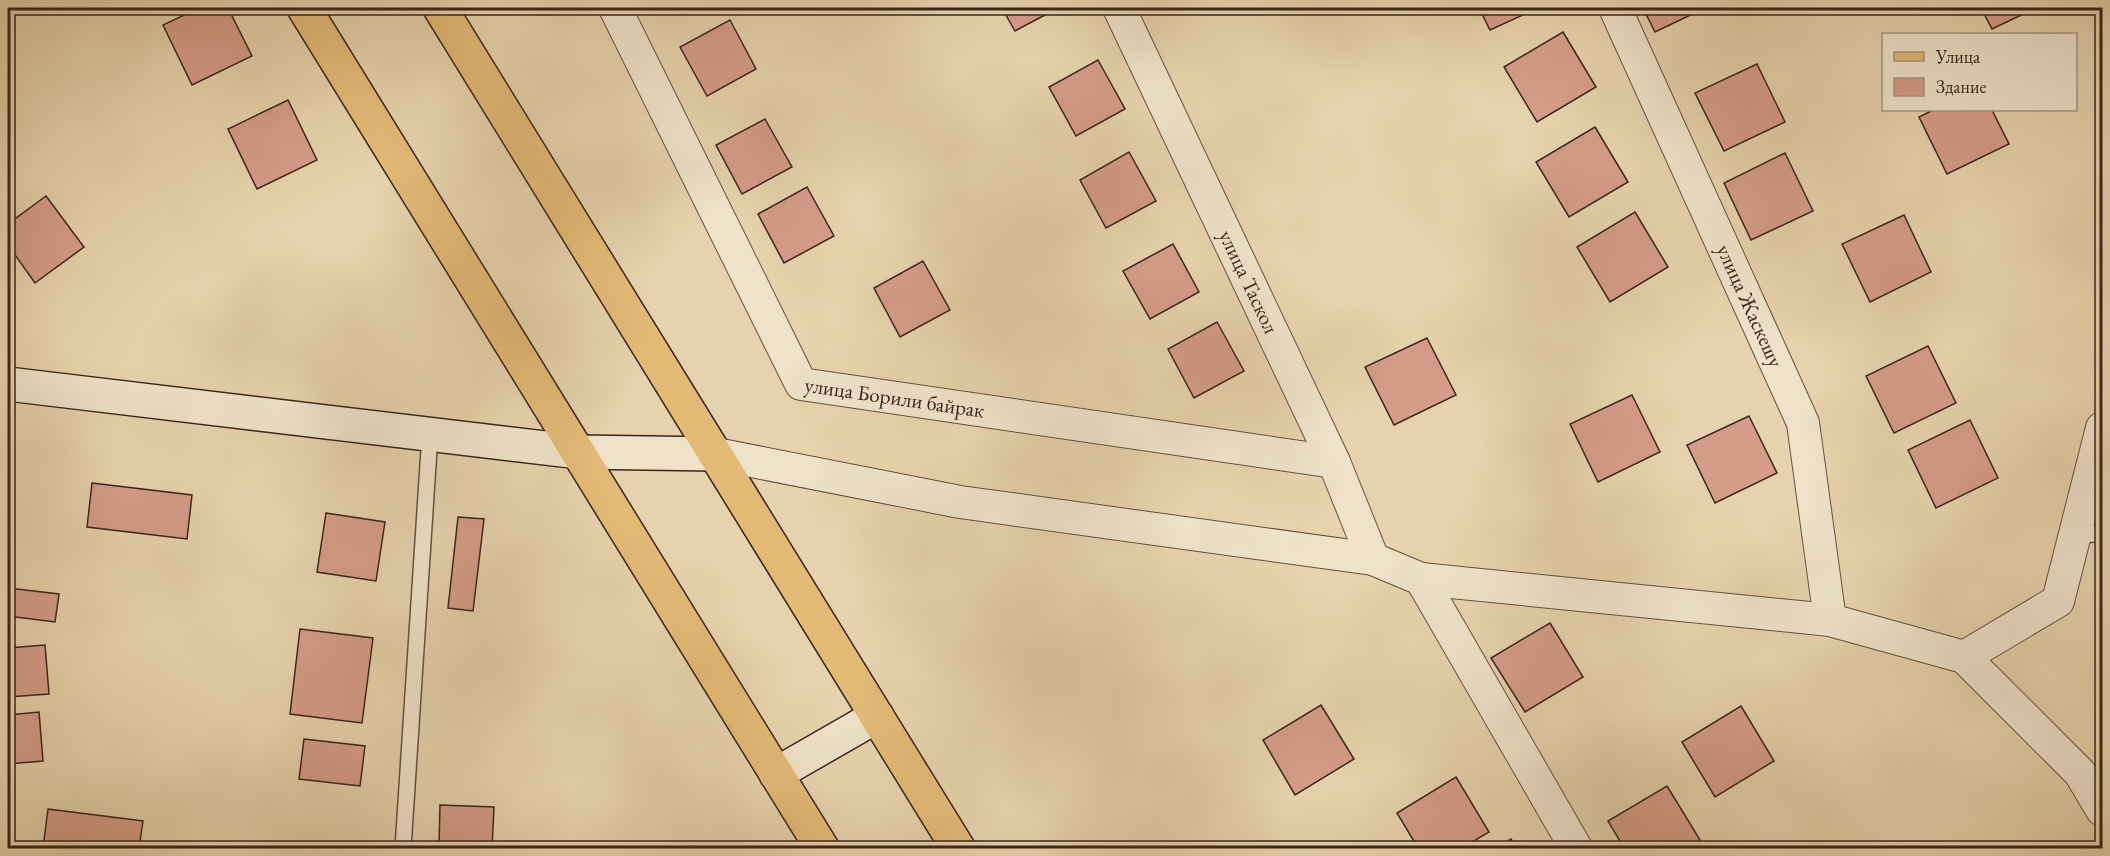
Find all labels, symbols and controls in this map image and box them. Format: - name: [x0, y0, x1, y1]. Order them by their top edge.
- legend: [1882, 33, 2077, 111]
- text: Улица: [1935, 45, 1981, 68]
- text: Здание: [1936, 75, 1986, 98]
- street label: улица Таскол: [1213, 226, 1285, 338]
- street label: улица Жаскешу: [1711, 240, 1790, 372]
- street label: улица Борили байрак: [803, 371, 986, 424]

